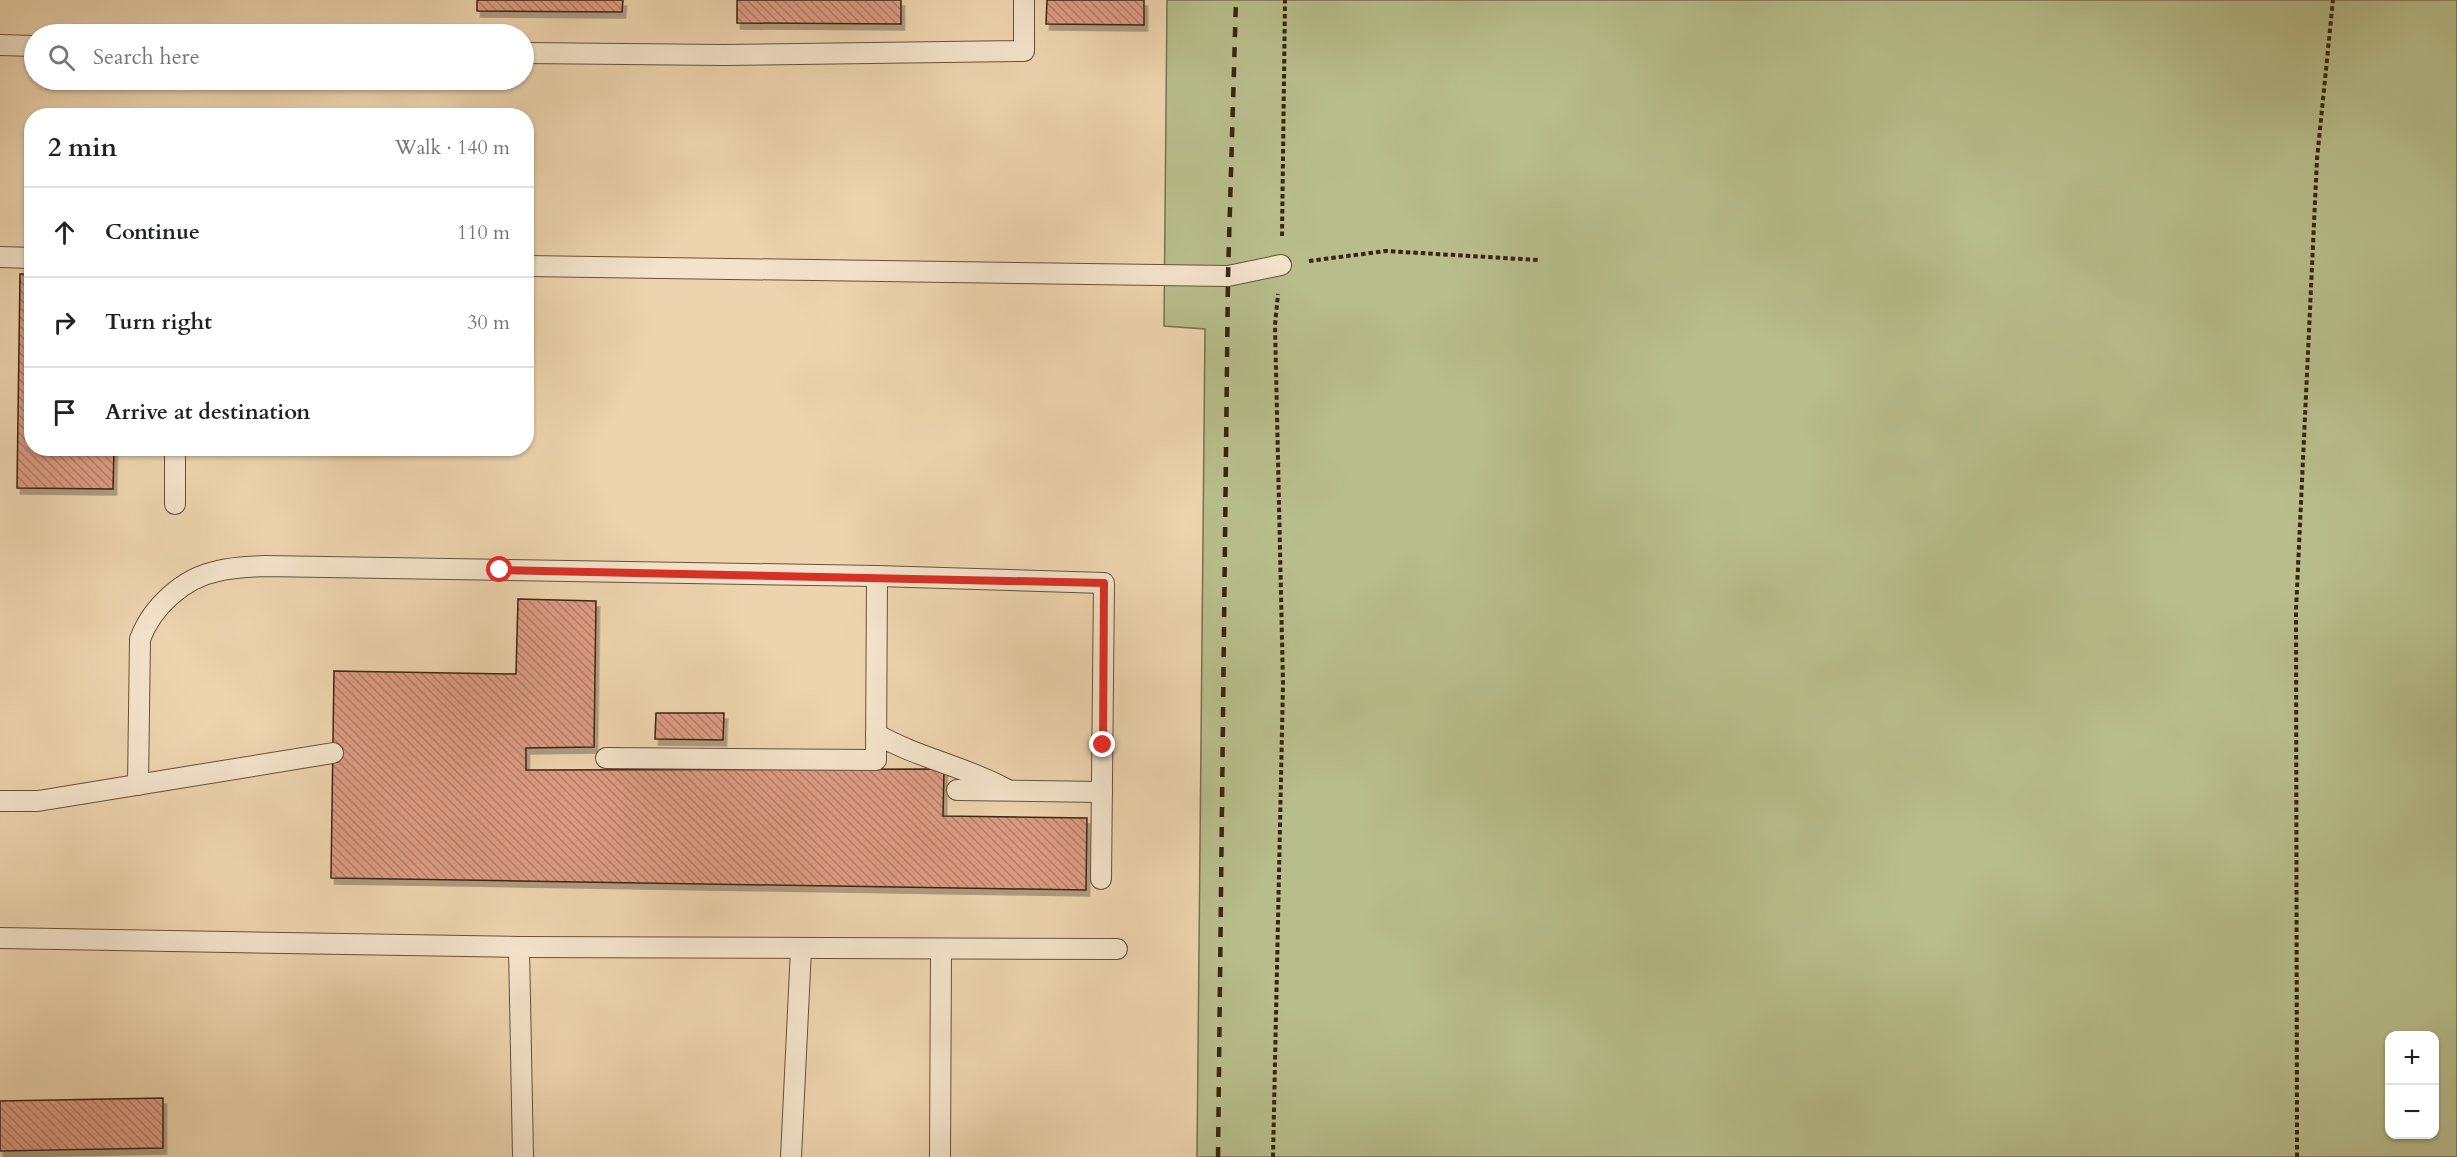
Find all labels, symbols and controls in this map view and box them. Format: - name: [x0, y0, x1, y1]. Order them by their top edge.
- search box: [24, 24, 534, 90]
- icon: search: [45, 41, 78, 74]
- text: Search here: [93, 42, 200, 72]
- text: 2 min: [48, 130, 117, 165]
- text: Walk · 140 m: [395, 134, 510, 161]
- icon: ahead: [48, 216, 81, 249]
- text: Continue: [105, 217, 200, 247]
- text: 110 m: [457, 219, 510, 246]
- icon: right: [48, 306, 81, 339]
- text: Turn right: [105, 307, 212, 337]
- text: 30 m: [467, 309, 510, 336]
- icon: arrive: [48, 396, 81, 429]
- text: Arrive at destination: [105, 397, 310, 427]
- route start: [486, 556, 512, 582]
- route end: [1089, 731, 1115, 757]
- map controls: [2385, 1031, 2439, 1139]
- button: +: [2385, 1031, 2439, 1085]
- button: −: [2385, 1085, 2439, 1139]

